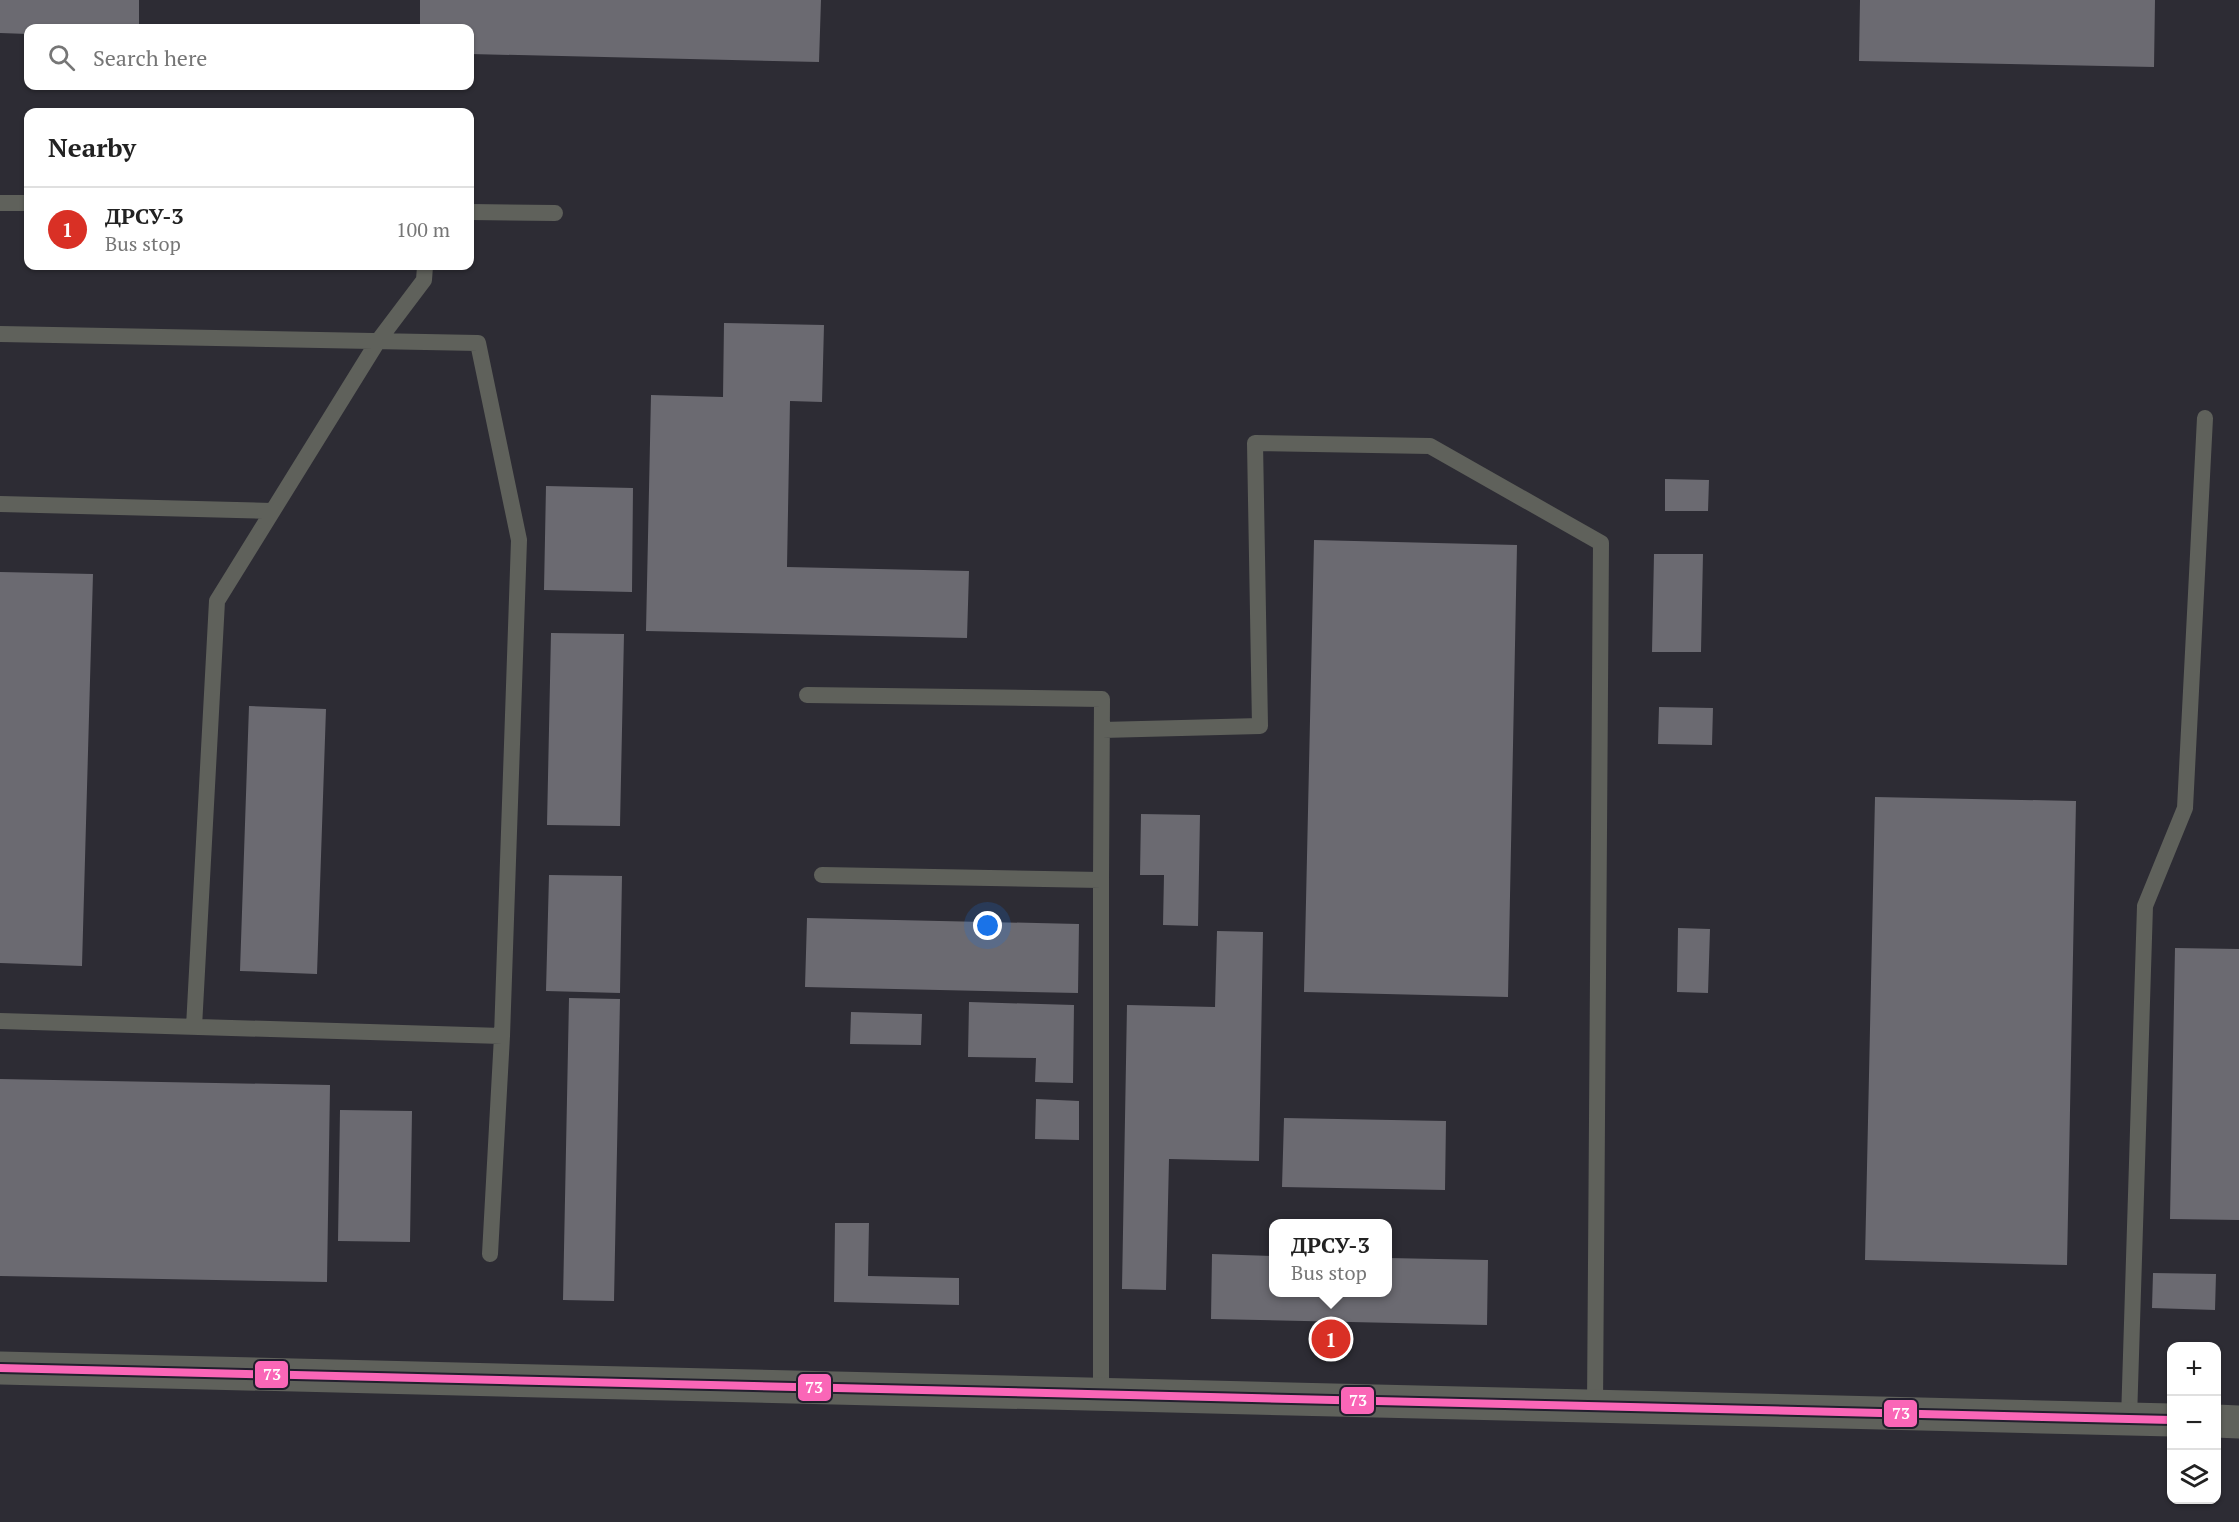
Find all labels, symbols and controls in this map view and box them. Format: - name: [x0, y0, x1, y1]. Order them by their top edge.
- search box: [24, 24, 474, 90]
- icon: search: [45, 41, 78, 74]
- text: Search here: [93, 43, 207, 72]
- text: Nearby: [48, 130, 136, 164]
- text: ДРСУ-3: [105, 201, 184, 230]
- text: 1: [62, 216, 73, 243]
- text: 100 m: [396, 216, 450, 243]
- text: Bus stop: [105, 230, 181, 257]
- your location: [973, 911, 1002, 940]
- popup: [1269, 1219, 1392, 1297]
- text: ДРСУ-3: [1291, 1230, 1370, 1259]
- text: Bus stop: [1291, 1259, 1367, 1286]
- pin: 1: [1312, 1316, 1350, 1362]
- map controls: [2167, 1342, 2221, 1504]
- button: +: [2167, 1342, 2221, 1396]
- line badge: 73: [254, 1360, 289, 1389]
- text: 73: [263, 1363, 281, 1385]
- line badge: 73: [797, 1373, 832, 1402]
- text: 73: [805, 1376, 823, 1398]
- line badge: 73: [1340, 1386, 1375, 1415]
- text: 73: [1349, 1389, 1367, 1411]
- button: −: [2167, 1396, 2221, 1450]
- line badge: 73: [1883, 1399, 1918, 1428]
- text: 73: [1892, 1402, 1910, 1424]
- button: layers: [2167, 1450, 2221, 1504]

